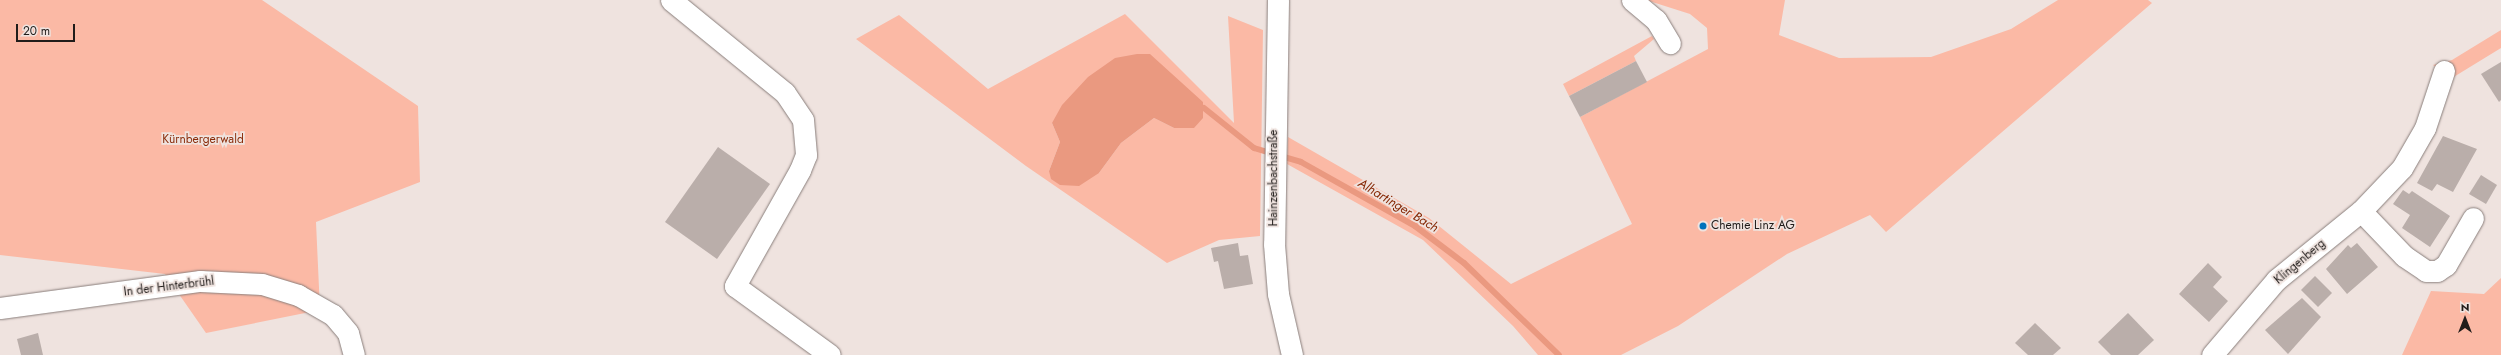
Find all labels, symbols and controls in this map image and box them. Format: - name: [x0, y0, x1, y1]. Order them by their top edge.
- scale bar: [18, 16, 77, 42]
- text: 20 m: [23, 22, 50, 40]
- street label: Hainzenbachstraße: [1267, 130, 1281, 226]
- park label: Kürnbergerwald: [162, 133, 244, 147]
- water label: Alhartinger Bach: [1355, 176, 1441, 236]
- place label: Chemie Linz AG: [1711, 219, 1795, 233]
- marker: Chemie Linz AG: [1698, 221, 1708, 231]
- street label: Klingenberg: [2272, 237, 2328, 287]
- street label: In der Hinterbrühl: [123, 274, 215, 300]
- north arrow: [2445, 299, 2485, 339]
- text: N: [2461, 299, 2469, 315]

